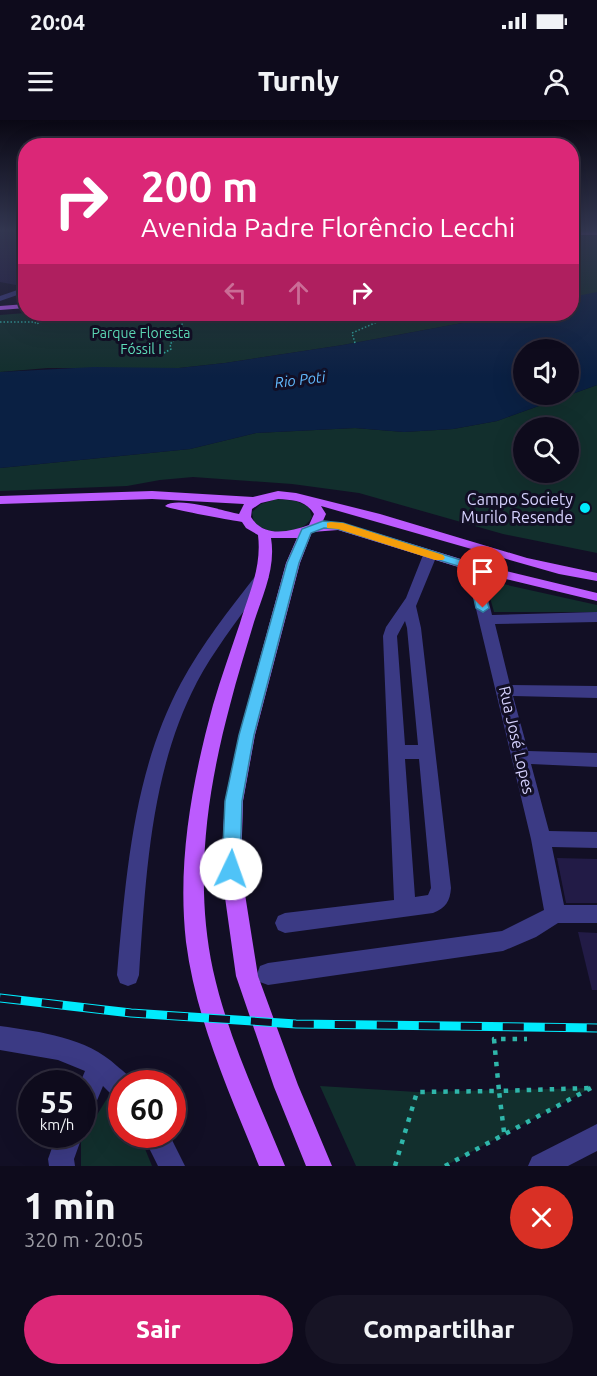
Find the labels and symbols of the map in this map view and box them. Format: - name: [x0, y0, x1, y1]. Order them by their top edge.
- park label: Parque Floresta Fóssil I: [92, 325, 190, 357]
- water label: Rio Poti: [274, 368, 327, 391]
- place label: Campo Society Murilo Resende: [461, 490, 573, 526]
- marker: Campo Society Murilo Resende: [578, 501, 592, 515]
- pin: [457, 546, 508, 608]
- street label: Rua José Lopes: [496, 684, 538, 796]
- position arrow: [199, 837, 263, 901]
- speed limit sign: 60: [108, 1070, 186, 1148]

